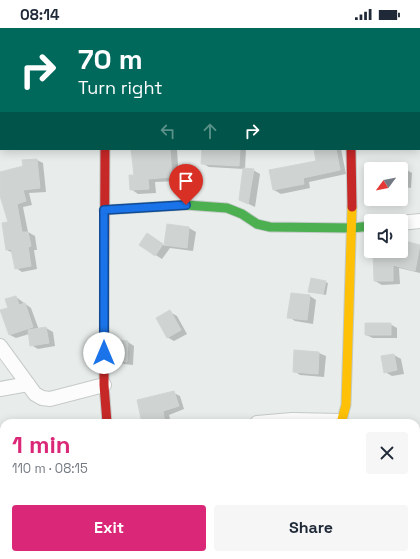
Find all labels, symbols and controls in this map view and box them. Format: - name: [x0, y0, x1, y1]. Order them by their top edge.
- text: 08:14: [20, 5, 60, 24]
- text: 70 m: [78, 41, 143, 77]
- icon: right: [12, 44, 64, 96]
- text: Turn right: [78, 76, 162, 99]
- icon: left: [157, 120, 179, 142]
- icon: ahead: [199, 120, 221, 142]
- icon: right: [241, 120, 263, 142]
- north arrow: [364, 162, 408, 206]
- map controls: [364, 162, 408, 258]
- pin: [169, 164, 203, 205]
- icon: arrive: [175, 170, 197, 192]
- button: sound: [364, 214, 408, 258]
- position arrow: [83, 332, 125, 374]
- text: 1 min: [12, 429, 71, 460]
- button: close: [366, 432, 408, 474]
- text: 110 m · 08:15: [12, 460, 88, 477]
- button: Exit: [12, 505, 206, 551]
- button: Share: [214, 505, 408, 551]

